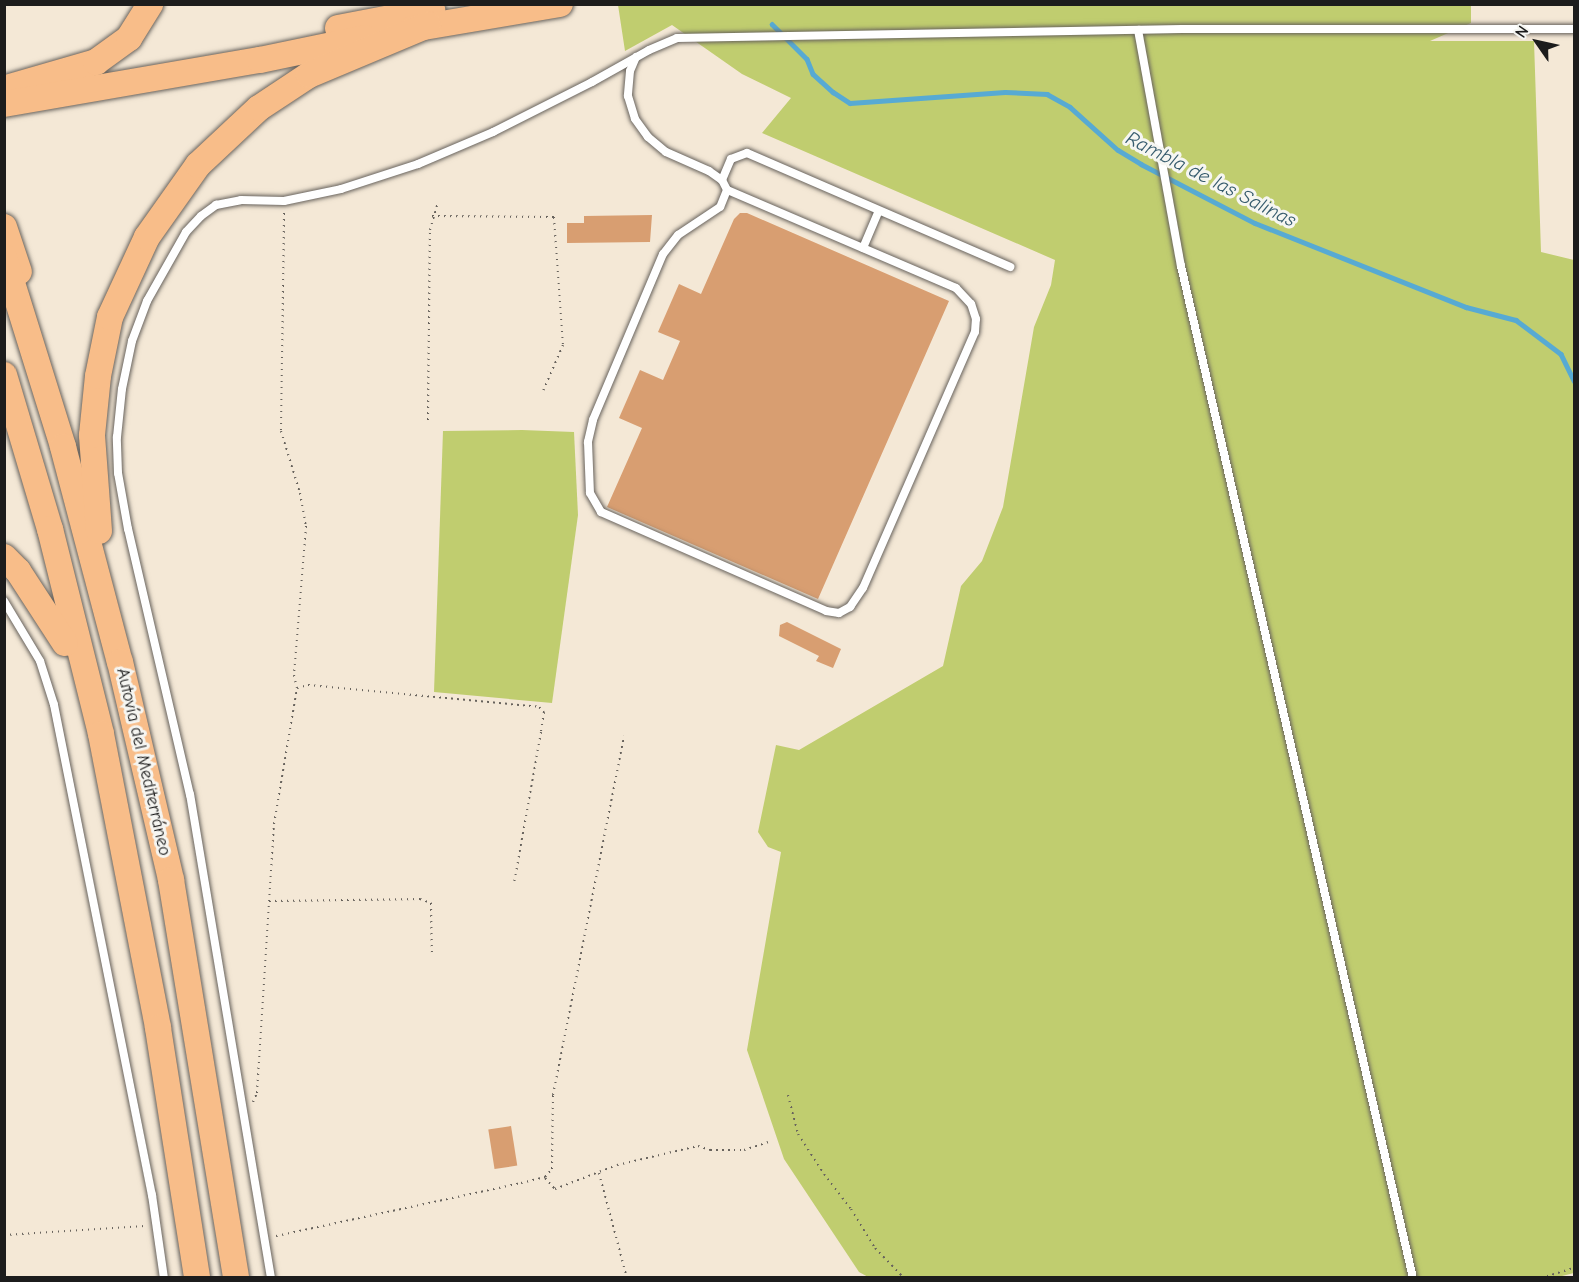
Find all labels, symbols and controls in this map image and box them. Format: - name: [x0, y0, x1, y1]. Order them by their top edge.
- north arrow: [1507, 12, 1567, 72]
- text: N: [1512, 23, 1532, 41]
- water label: Rambla de las Salinas: [1122, 126, 1300, 232]
- street label: Autovía del Mediterráneo: [111, 666, 175, 858]

